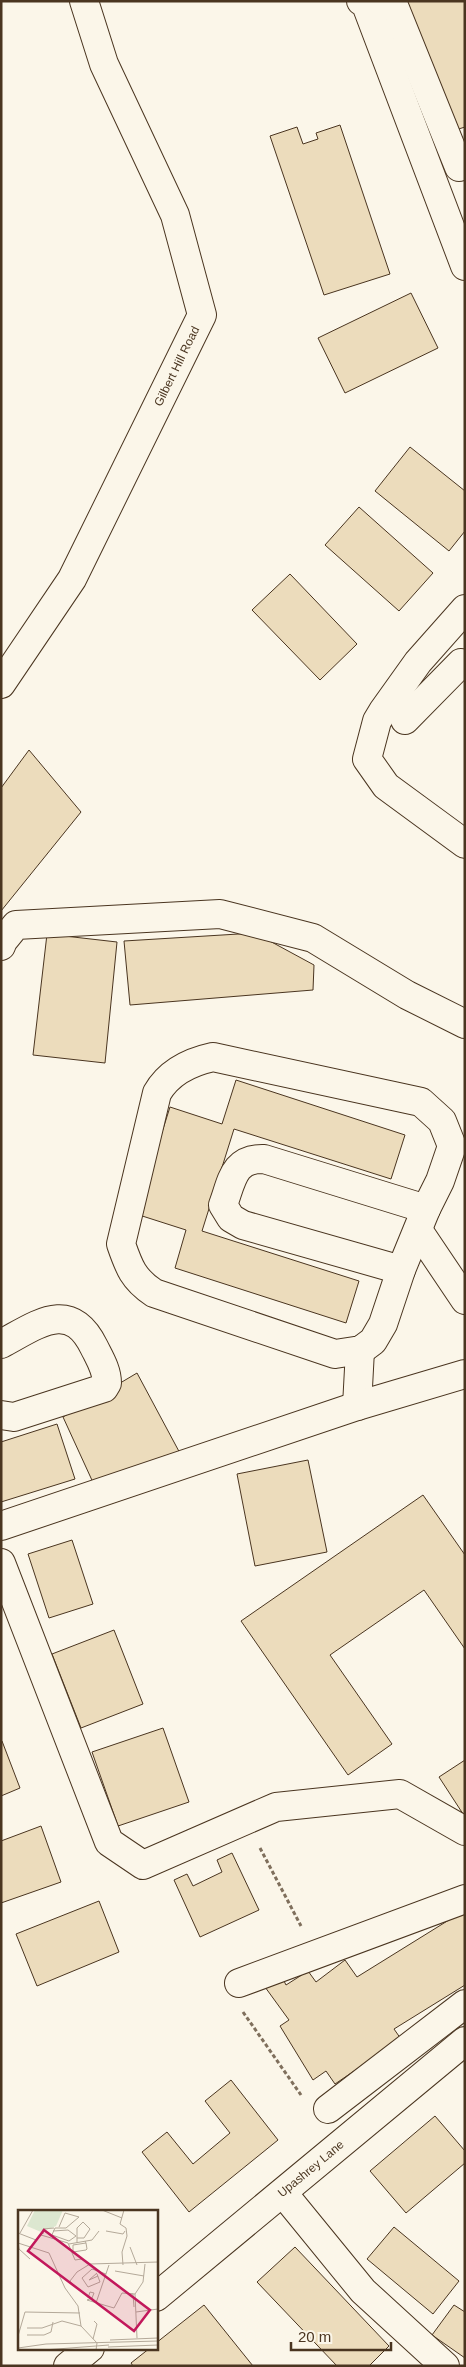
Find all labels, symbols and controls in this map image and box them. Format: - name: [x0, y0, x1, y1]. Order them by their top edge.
- street label: Gilbert Hill Road: [151, 324, 202, 409]
- street label: Upashrey Lane: [275, 2137, 347, 2200]
- inset map: [18, 2210, 158, 2350]
- scale bar: [291, 2320, 391, 2352]
- text: 20 m: [298, 2328, 331, 2345]

